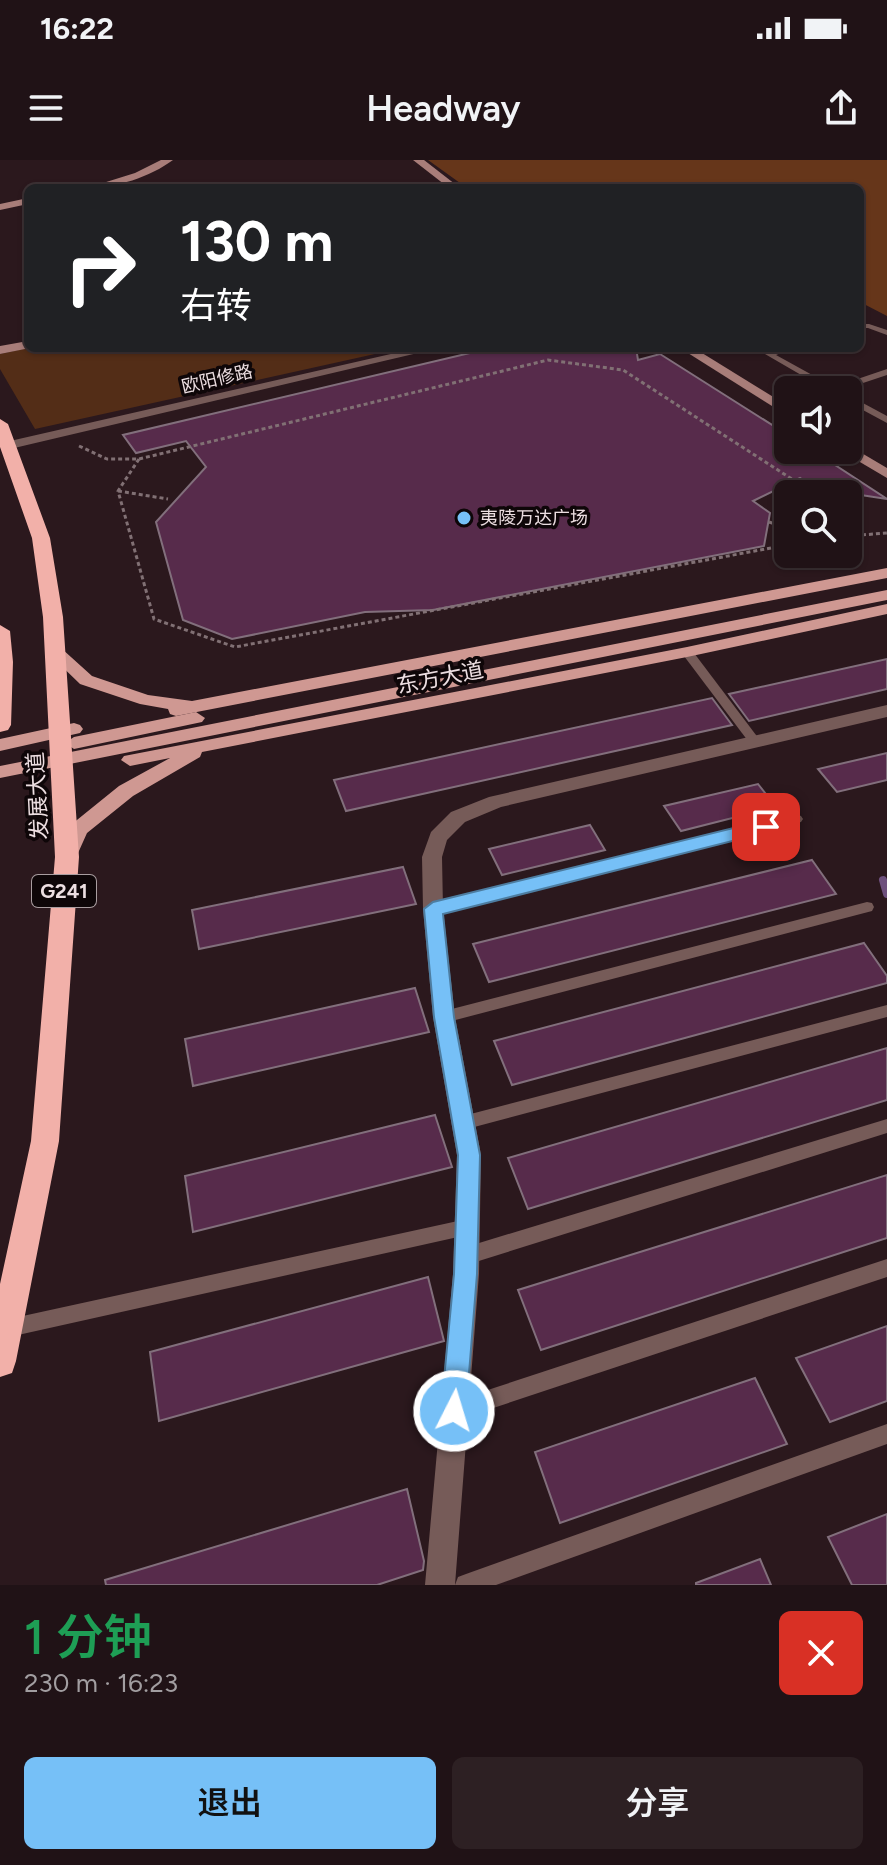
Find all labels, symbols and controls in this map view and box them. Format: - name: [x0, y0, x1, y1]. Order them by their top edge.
- text: 16:22: [40, 10, 114, 47]
- icon: menu: [24, 86, 68, 130]
- icon: share: [819, 86, 863, 130]
- text: Headway: [366, 87, 521, 130]
- text: 130 m: [180, 208, 333, 275]
- icon: right: [48, 216, 152, 320]
- text: 右转: [180, 284, 252, 327]
- street label: 欧阳修路: [179, 360, 255, 398]
- map controls: [774, 376, 862, 568]
- button: sound: [774, 376, 862, 464]
- button: search: [774, 480, 862, 568]
- place label: 夷陵万达广场: [480, 507, 588, 529]
- marker: 夷陵万达广场: [455, 509, 473, 527]
- street label: 东方大道: [394, 656, 486, 699]
- street label: 发展大道: [22, 751, 53, 841]
- pin: [732, 793, 800, 861]
- icon: arrive: [744, 805, 788, 849]
- road number: G241: [32, 875, 96, 907]
- position arrow: [412, 1369, 496, 1453]
- text: 1 分钟: [24, 1608, 152, 1666]
- button: close: [779, 1611, 863, 1695]
- text: 230 m · 16:23: [24, 1667, 178, 1699]
- button: 退出: [24, 1757, 436, 1849]
- button: 分享: [452, 1757, 863, 1849]

